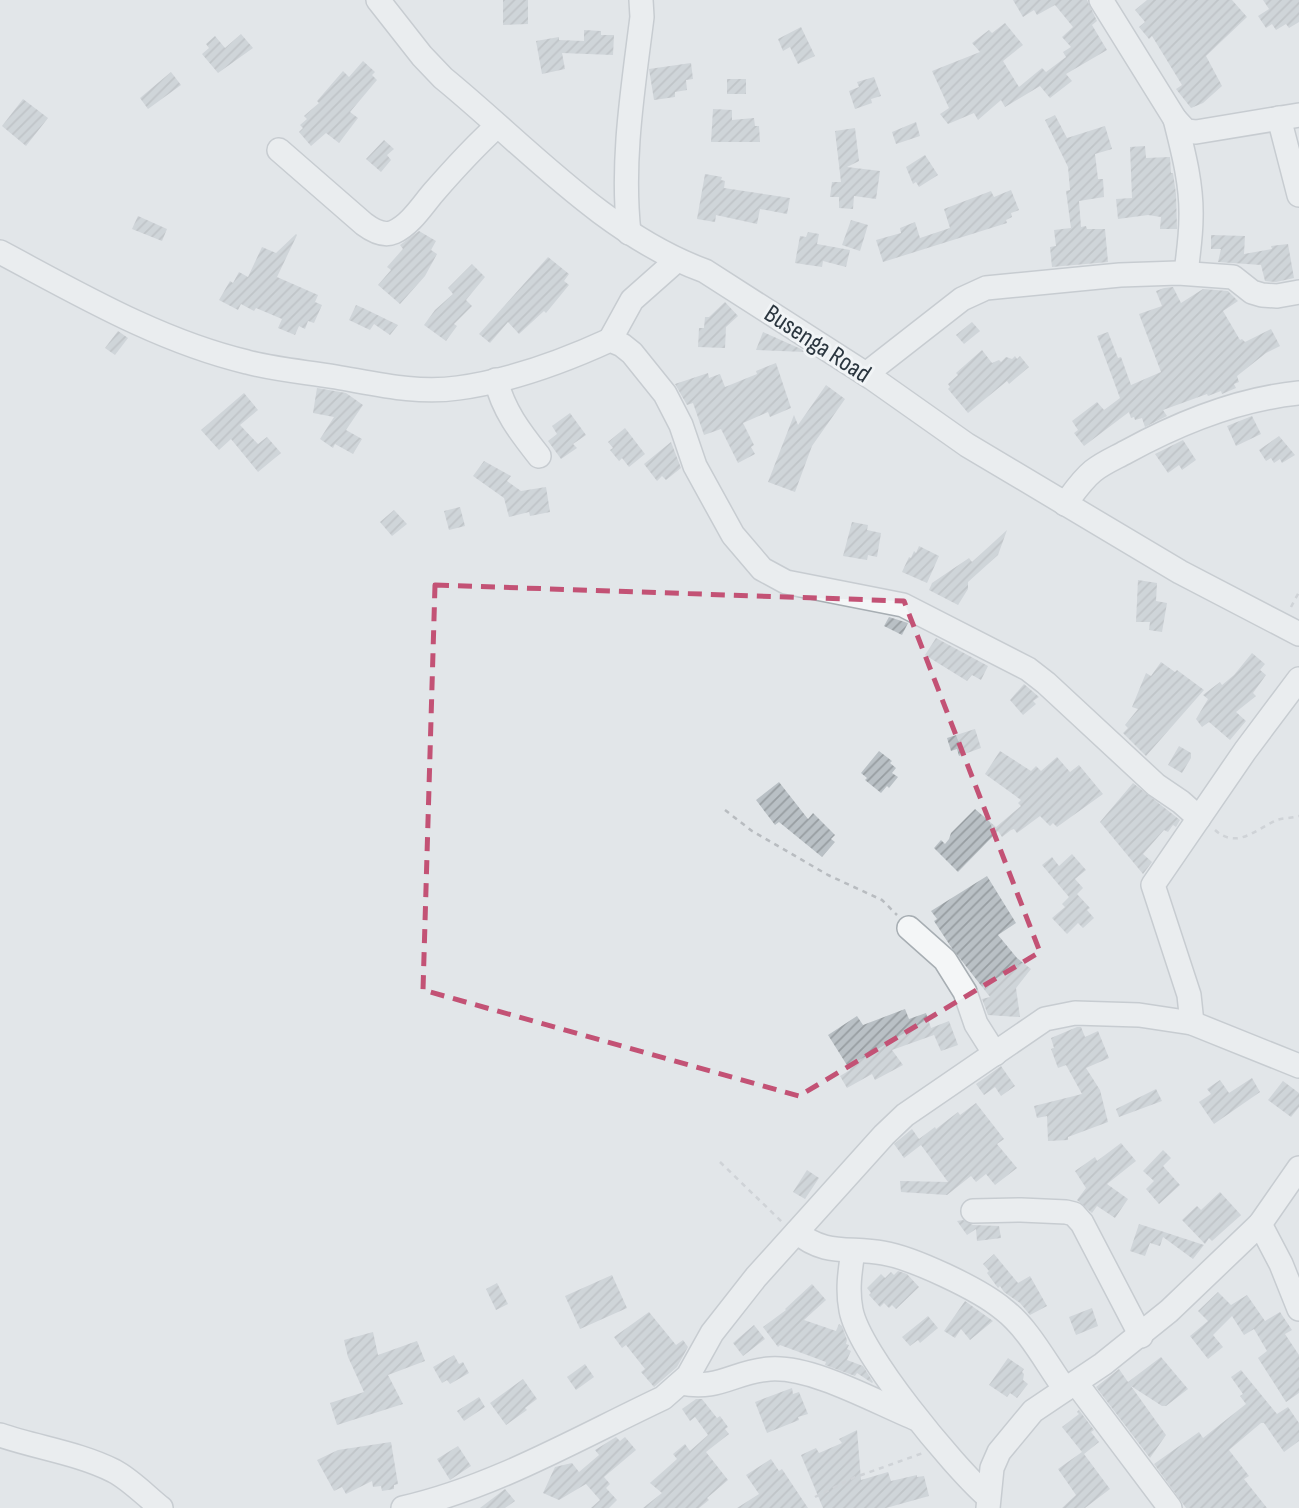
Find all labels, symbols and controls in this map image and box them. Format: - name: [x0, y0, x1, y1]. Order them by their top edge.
- street label: Busenga Road: [758, 298, 876, 390]

